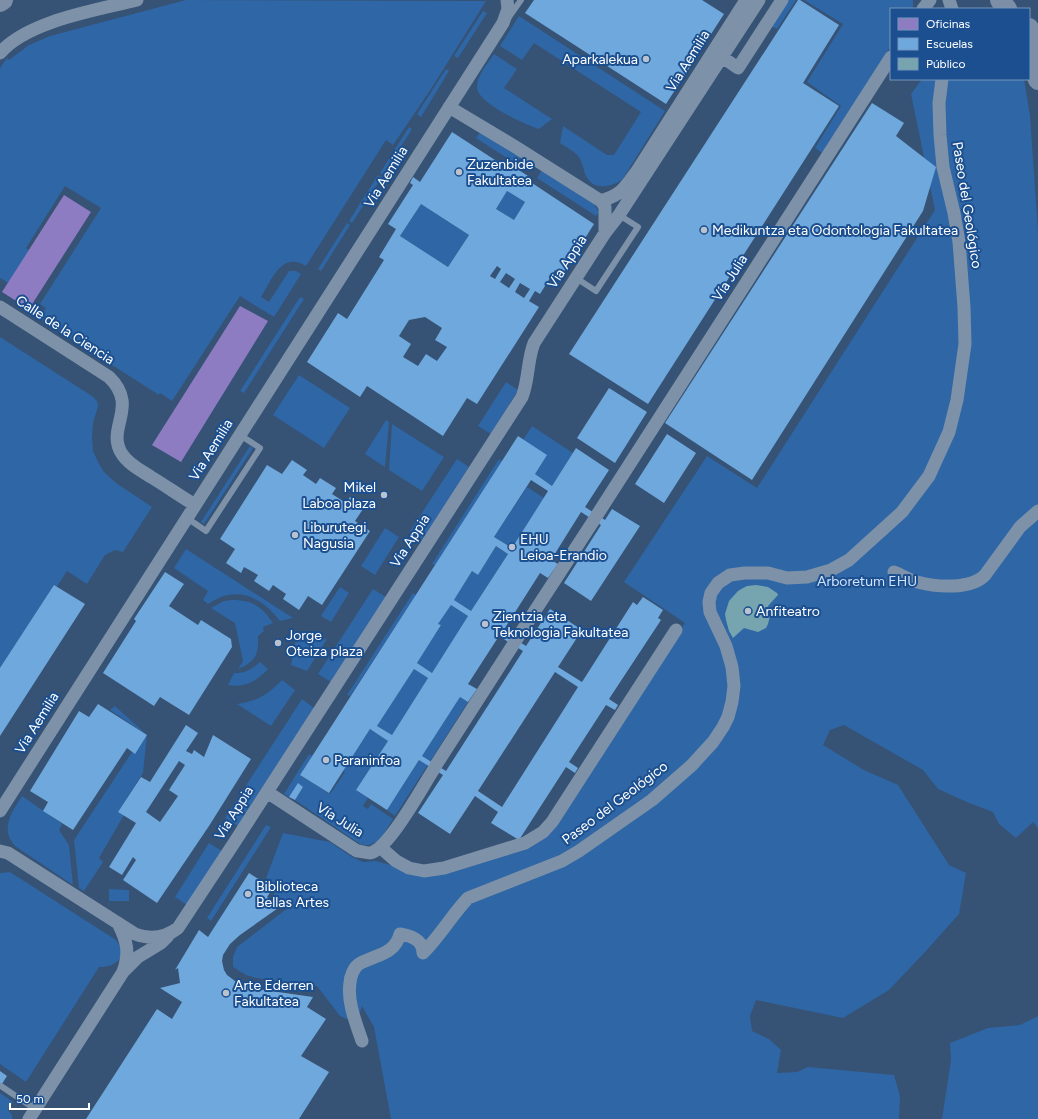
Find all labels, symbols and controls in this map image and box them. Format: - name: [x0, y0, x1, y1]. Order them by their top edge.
- legend: [890, 8, 1030, 80]
- text: Oficinas: [926, 17, 971, 31]
- street label: Via Aemilia: [662, 27, 714, 95]
- text: Escuelas: [926, 37, 973, 51]
- place label: Aparkalekua: [562, 51, 638, 68]
- marker: Aparkalekua: [641, 54, 651, 64]
- text: Público: [926, 57, 966, 71]
- street label: Paseo del Geológico: [949, 140, 985, 270]
- street label: Via Aemilia: [360, 143, 412, 211]
- place label: Zuzenbide Fakultatea: [467, 156, 534, 189]
- marker: Zuzenbide Fakultatea: [454, 167, 464, 177]
- place label: Medikuntza eta Odontologia Fakultatea: [712, 222, 958, 239]
- marker: Medikuntza eta Odontologia Fakultatea: [699, 225, 709, 235]
- street label: Via Appia: [544, 232, 590, 292]
- street label: Vía Julia: [709, 252, 751, 304]
- street label: Calle de la Ciencia: [12, 292, 118, 368]
- street label: Via Aemilia: [185, 416, 237, 484]
- place label: Mikel Laboa plaza: [302, 479, 376, 512]
- marker: Mikel Laboa plaza: [379, 490, 389, 500]
- street label: Via Appia: [387, 511, 433, 571]
- place label: Liburutegi Nagusia: [303, 519, 366, 552]
- marker: Liburutegi Nagusia: [290, 530, 300, 540]
- place label: EHU Leioa-Erandio: [520, 531, 607, 564]
- marker: EHU Leioa-Erandio: [507, 542, 517, 552]
- park label: Arboretum EHU: [817, 573, 917, 590]
- place label: Anfiteatro: [756, 603, 820, 620]
- marker: Anfiteatro: [743, 606, 753, 616]
- place label: Zientzia eta Teknologia Fakultatea: [493, 608, 628, 641]
- marker: Zientzia eta Teknologia Fakultatea: [480, 619, 490, 629]
- place label: Jorge Oteiza plaza: [286, 627, 363, 660]
- marker: Jorge Oteiza plaza: [273, 638, 283, 648]
- street label: Via Aemilia: [11, 689, 63, 757]
- place label: Paraninfoa: [334, 752, 400, 769]
- marker: Paraninfoa: [321, 755, 331, 765]
- street label: Paseo del Geológico: [559, 758, 671, 848]
- street label: Via Appia: [211, 783, 257, 843]
- street label: Vía Julia: [313, 799, 367, 841]
- place label: Biblioteca Bellas Artes: [256, 878, 329, 911]
- marker: Biblioteca Bellas Artes: [243, 889, 253, 899]
- place label: Arte Ederren Fakultatea: [234, 977, 314, 1010]
- marker: Arte Ederren Fakultatea: [221, 988, 231, 998]
- scale bar: [10, 1085, 89, 1111]
- text: 50 m: [16, 1092, 44, 1106]

